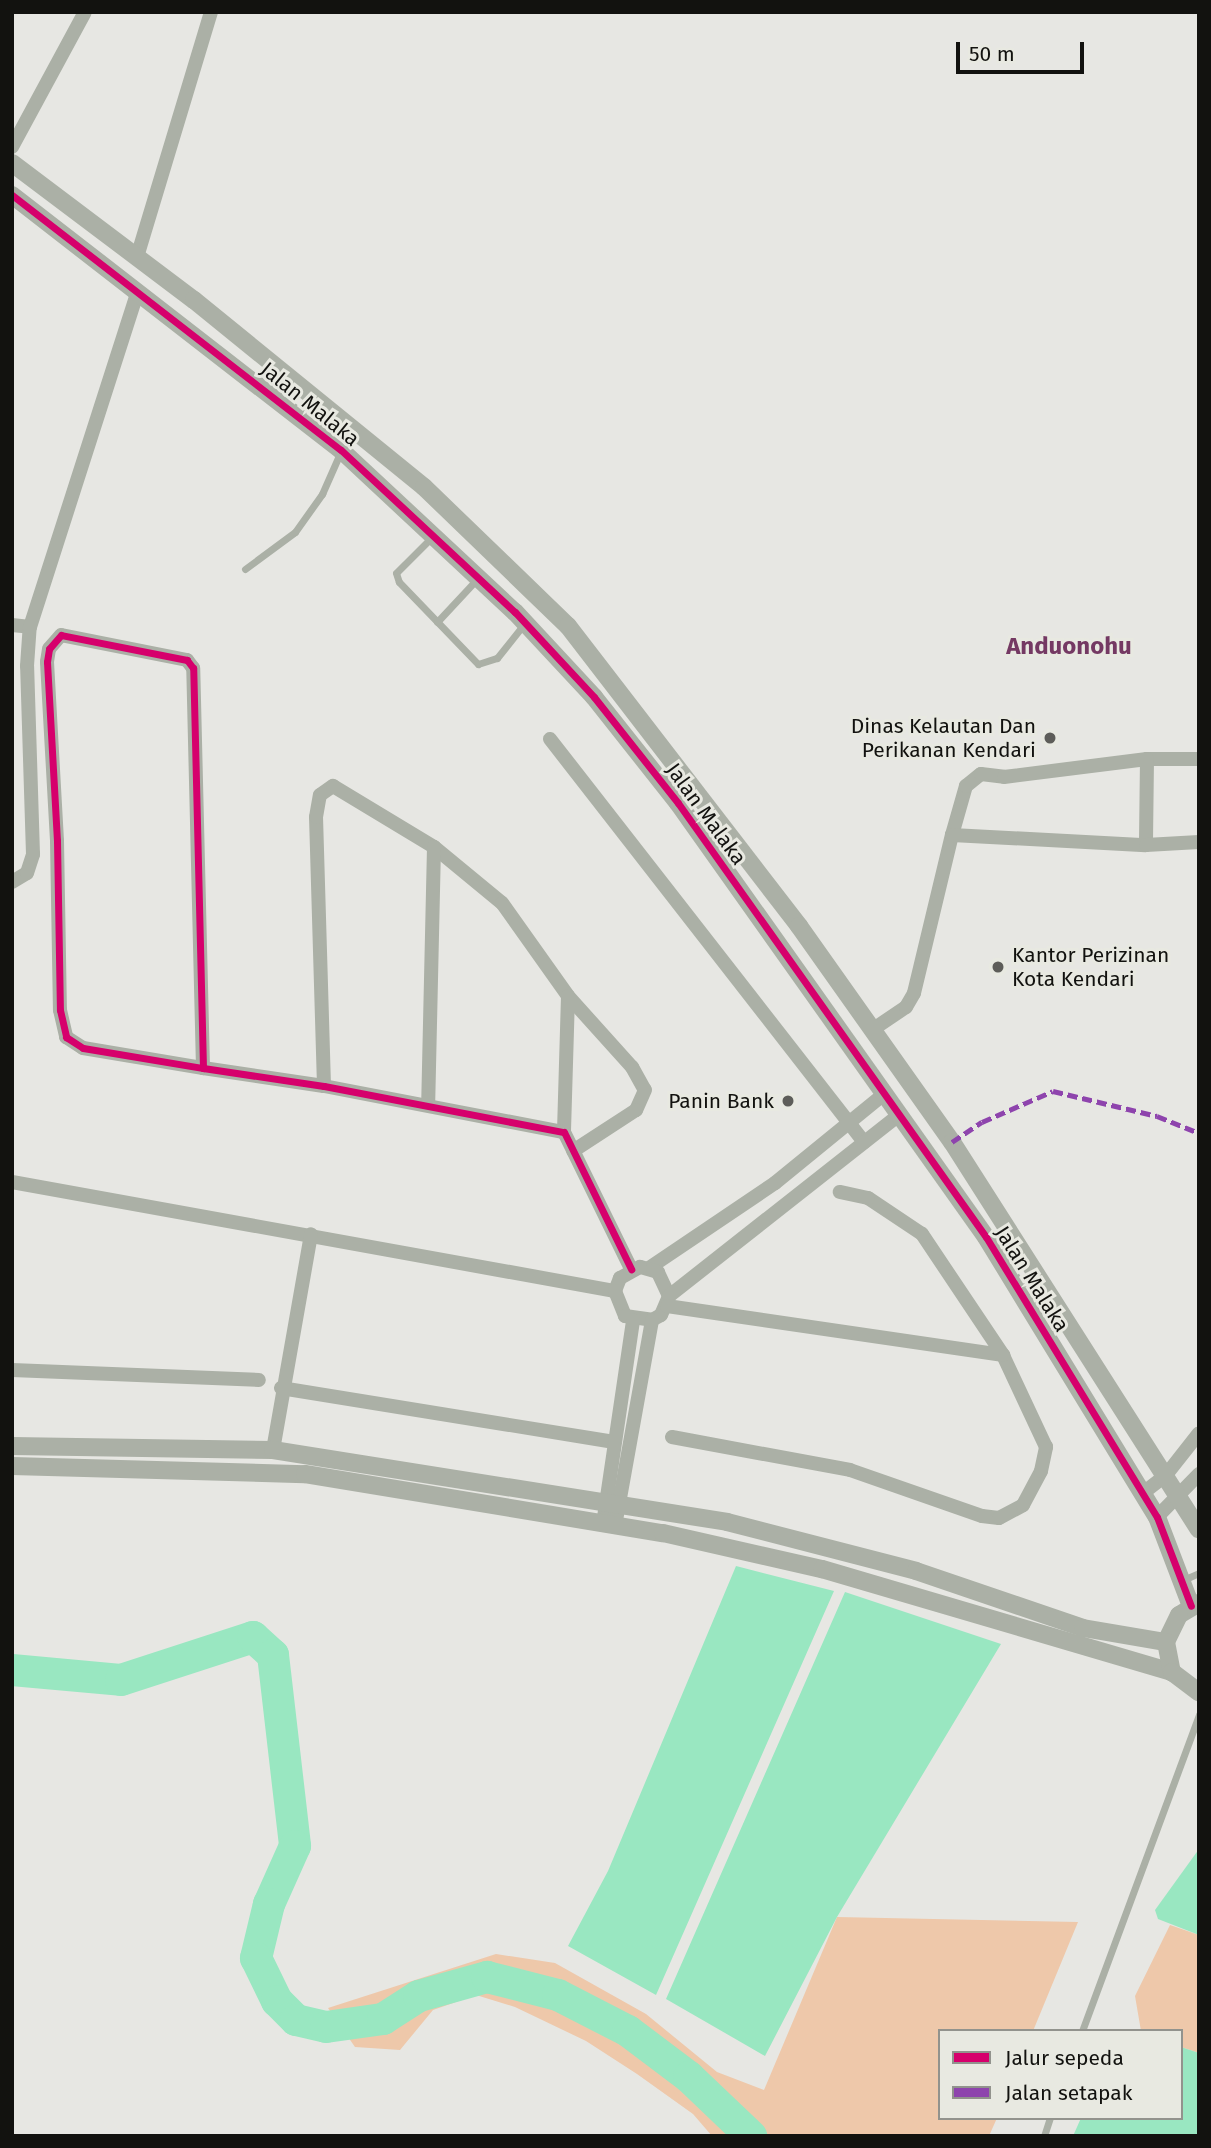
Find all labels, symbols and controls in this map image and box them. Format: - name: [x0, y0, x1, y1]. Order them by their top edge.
- scale bar: [959, 28, 1087, 72]
- text: 50 m: [969, 41, 1015, 67]
- street label: Jalan Malaka: [256, 356, 364, 452]
- district label: Anduonohu: [1006, 633, 1132, 661]
- place label: Dinas Kelautan Dan Perikanan Kendari: [851, 713, 1036, 763]
- marker: Dinas Kelautan Dan Perikanan Kendari: [1042, 730, 1058, 746]
- street label: Jalan Malaka: [661, 758, 751, 870]
- place label: Kantor Perizinan Kota Kendari: [1012, 942, 1169, 992]
- marker: Kantor Perizinan Kota Kendari: [990, 959, 1006, 975]
- place label: Panin Bank: [668, 1088, 774, 1114]
- marker: Panin Bank: [780, 1093, 796, 1109]
- street label: Jalan Malaka: [990, 1222, 1074, 1336]
- legend: [938, 2029, 1183, 2120]
- text: Jalur sepeda: [1005, 2045, 1124, 2071]
- text: Jalan setapak: [1005, 2080, 1133, 2106]

